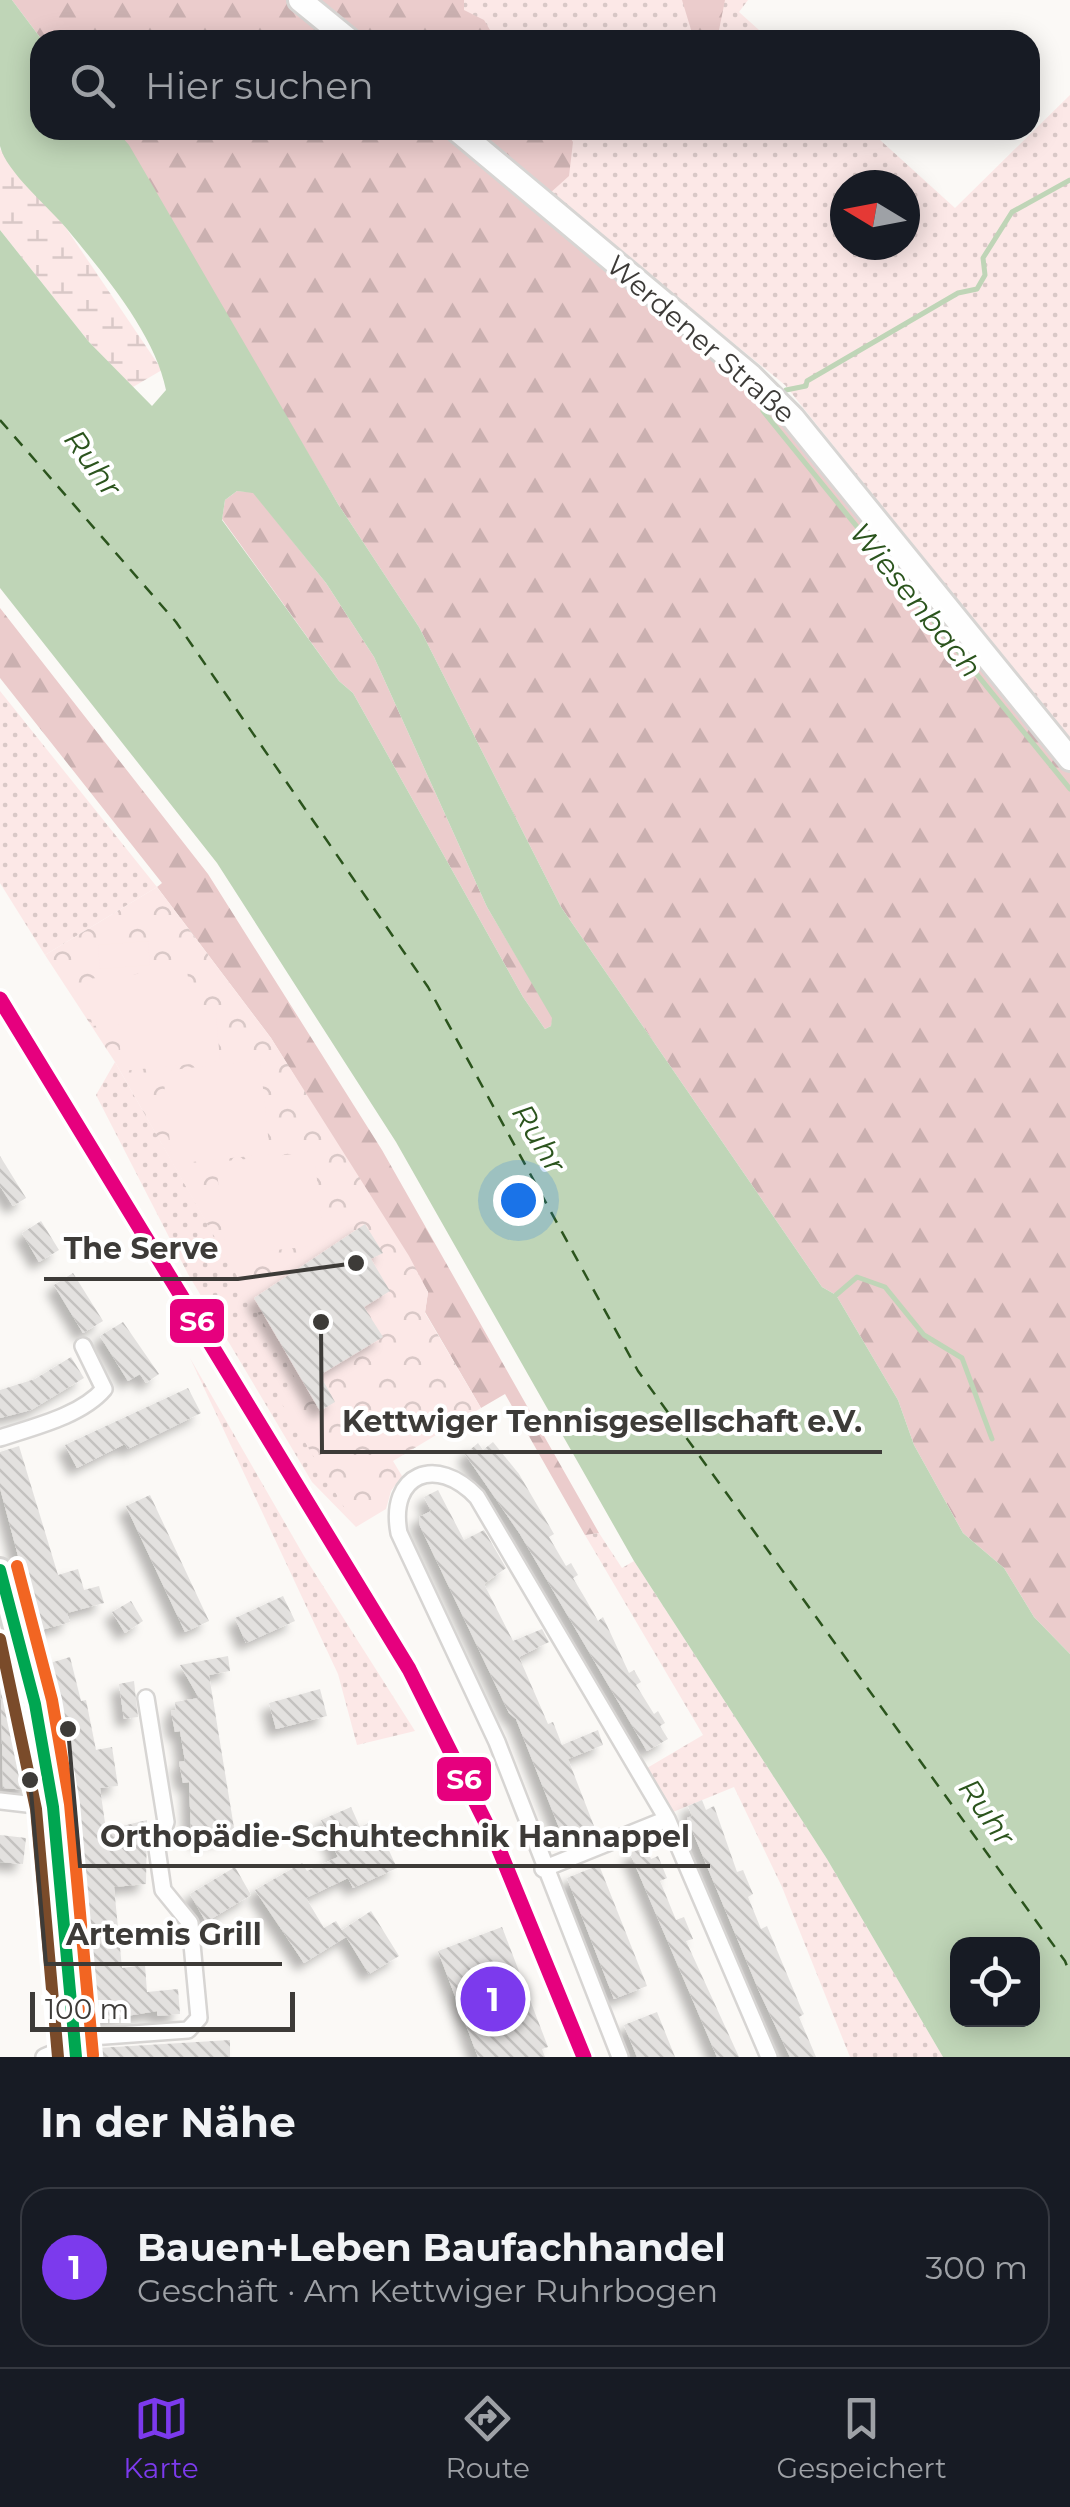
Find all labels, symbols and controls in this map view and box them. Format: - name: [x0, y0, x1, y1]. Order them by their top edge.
- search box: [30, 30, 1040, 140]
- icon: search: [65, 58, 120, 113]
- text: Hier suchen: [145, 62, 374, 109]
- north arrow: [830, 170, 920, 260]
- street label: Werdener Straße: [600, 248, 802, 430]
- water label: Ruhr: [56, 422, 130, 505]
- water label: Wiesenbach: [842, 515, 990, 685]
- water label: Ruhr: [504, 1097, 574, 1180]
- your location: [493, 1175, 544, 1226]
- callout: The Serve: [44, 1219, 238, 1279]
- text: The Serve: [64, 1230, 218, 1267]
- line badge: S6: [168, 1297, 226, 1345]
- text: S6: [179, 1304, 215, 1338]
- callout: Kettwiger Tennisgesellschaft e.V.: [322, 1392, 882, 1452]
- text: Kettwiger Tennisgesellschaft e.V.: [342, 1403, 862, 1440]
- line badge: S6: [435, 1755, 493, 1803]
- text: S6: [446, 1762, 482, 1796]
- water label: Ruhr: [951, 1771, 1024, 1854]
- callout: Orthopädie-Schuhtechnik Hannappel: [80, 1806, 710, 1866]
- text: Orthopädie-Schuhtechnik Hannappel: [100, 1818, 690, 1855]
- callout: Artemis Grill: [46, 1904, 282, 1964]
- text: Artemis Grill: [65, 1916, 262, 1953]
- map controls: [950, 1937, 1040, 2027]
- button: locate: [950, 1937, 1040, 2027]
- pin: 1: [460, 1962, 526, 2036]
- scale bar: [30, 1987, 295, 2032]
- text: 100 m: [45, 1992, 129, 2026]
- text: In der Nähe: [40, 2096, 296, 2148]
- text: Bauen+Leben Baufachhandel: [137, 2224, 726, 2271]
- text: 1: [68, 2248, 81, 2287]
- text: 300 m: [925, 2248, 1028, 2287]
- text: Geschäft · Am Kettwiger Ruhrbogen: [137, 2271, 718, 2310]
- tab: Karte: [123, 2391, 199, 2485]
- tab: Route: [446, 2391, 530, 2485]
- tab: Gespeichert: [777, 2391, 947, 2485]

